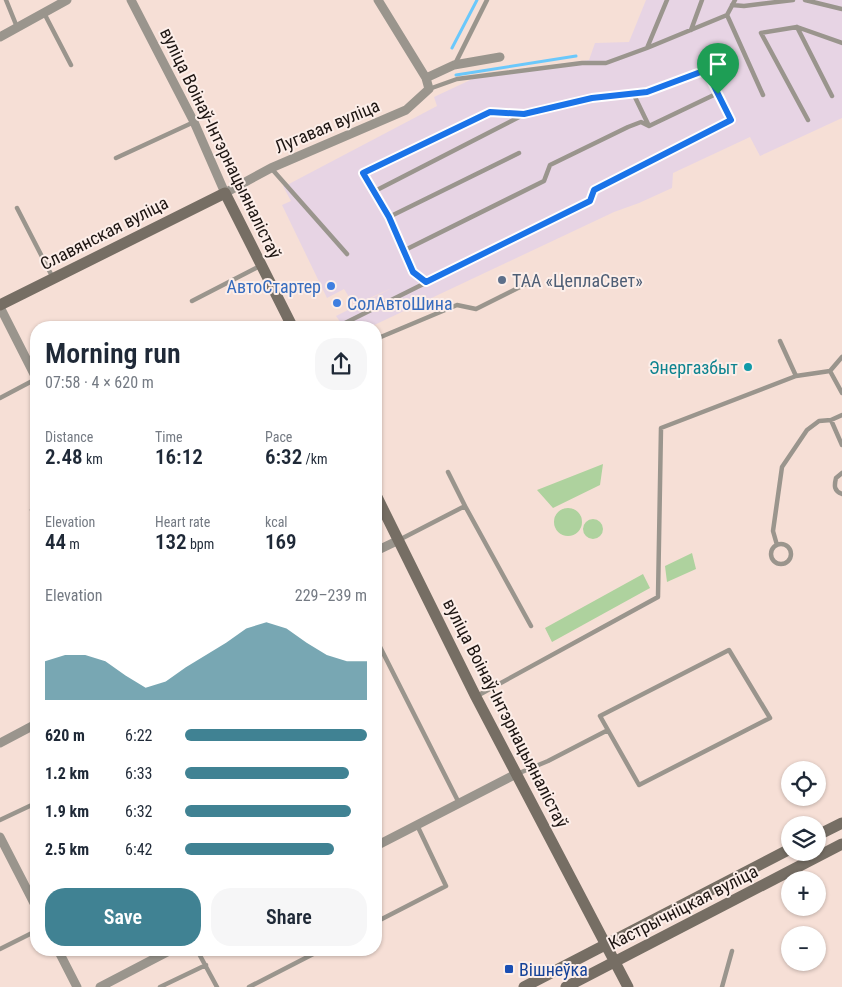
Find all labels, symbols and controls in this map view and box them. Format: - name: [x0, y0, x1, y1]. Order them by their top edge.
- street label: вуліца Воінаў-Інтэрнацыяналістаў: [156, 24, 286, 262]
- pin: [697, 43, 739, 94]
- icon: arrive: [704, 50, 732, 78]
- street label: Лугавая вуліца: [271, 94, 383, 158]
- street label: Славянская вуліца: [37, 192, 171, 274]
- place label: ТАА «ЦеплаСвет»: [512, 270, 643, 291]
- marker: ТАА «ЦеплаСвет»: [496, 274, 508, 286]
- place label: АвтоСтартер: [227, 276, 321, 297]
- marker: АвтоСтартер: [325, 280, 337, 292]
- place label: СолАвтоШина: [347, 293, 453, 314]
- marker: СолАвтоШина: [331, 297, 343, 309]
- text: Morning run: [45, 337, 181, 370]
- button: share: [315, 338, 367, 390]
- place label: Энергазбыт: [649, 357, 738, 378]
- marker: Энергазбыт: [742, 361, 754, 373]
- text: 07:58 · 4 × 620 m: [45, 373, 154, 392]
- text: Distance: [45, 429, 93, 445]
- text: Time: [155, 429, 183, 445]
- text: Pace: [265, 429, 292, 445]
- text: 2.48: [45, 445, 83, 469]
- text: 16:12: [155, 445, 203, 469]
- text: 6:32: [265, 445, 302, 469]
- text: km: [83, 451, 103, 467]
- text: /km: [302, 451, 328, 467]
- text: Elevation: [45, 514, 95, 530]
- text: Heart rate: [155, 514, 210, 530]
- text: kcal: [265, 514, 288, 530]
- text: 44: [45, 530, 66, 554]
- text: 132: [155, 530, 187, 554]
- text: 169: [265, 530, 297, 554]
- text: m: [66, 536, 80, 552]
- text: bpm: [187, 536, 214, 552]
- text: Elevation: [45, 586, 103, 605]
- text: 229–239 m: [295, 586, 367, 605]
- street label: вуліца Воінаў-Інтэрнацыяналістаў: [439, 595, 573, 831]
- text: 620 m: [45, 726, 85, 745]
- text: 6:22: [125, 726, 152, 745]
- map controls: [781, 761, 826, 971]
- button: locate: [781, 761, 826, 806]
- text: 1.2 km: [45, 764, 89, 783]
- text: 6:33: [125, 764, 152, 783]
- text: 1.9 km: [45, 802, 89, 821]
- text: 6:32: [125, 802, 152, 821]
- button: layers: [781, 816, 826, 861]
- text: 2.5 km: [45, 840, 89, 859]
- text: 6:42: [125, 840, 152, 859]
- street label: Кастрычніцкая вуліца: [605, 860, 761, 954]
- button: +: [781, 871, 826, 916]
- button: Save: [45, 888, 201, 946]
- button: Share: [211, 888, 367, 946]
- button: −: [781, 926, 826, 971]
- place label: Вішнеўка: [519, 959, 588, 980]
- marker: Вішнеўка: [503, 963, 515, 975]

